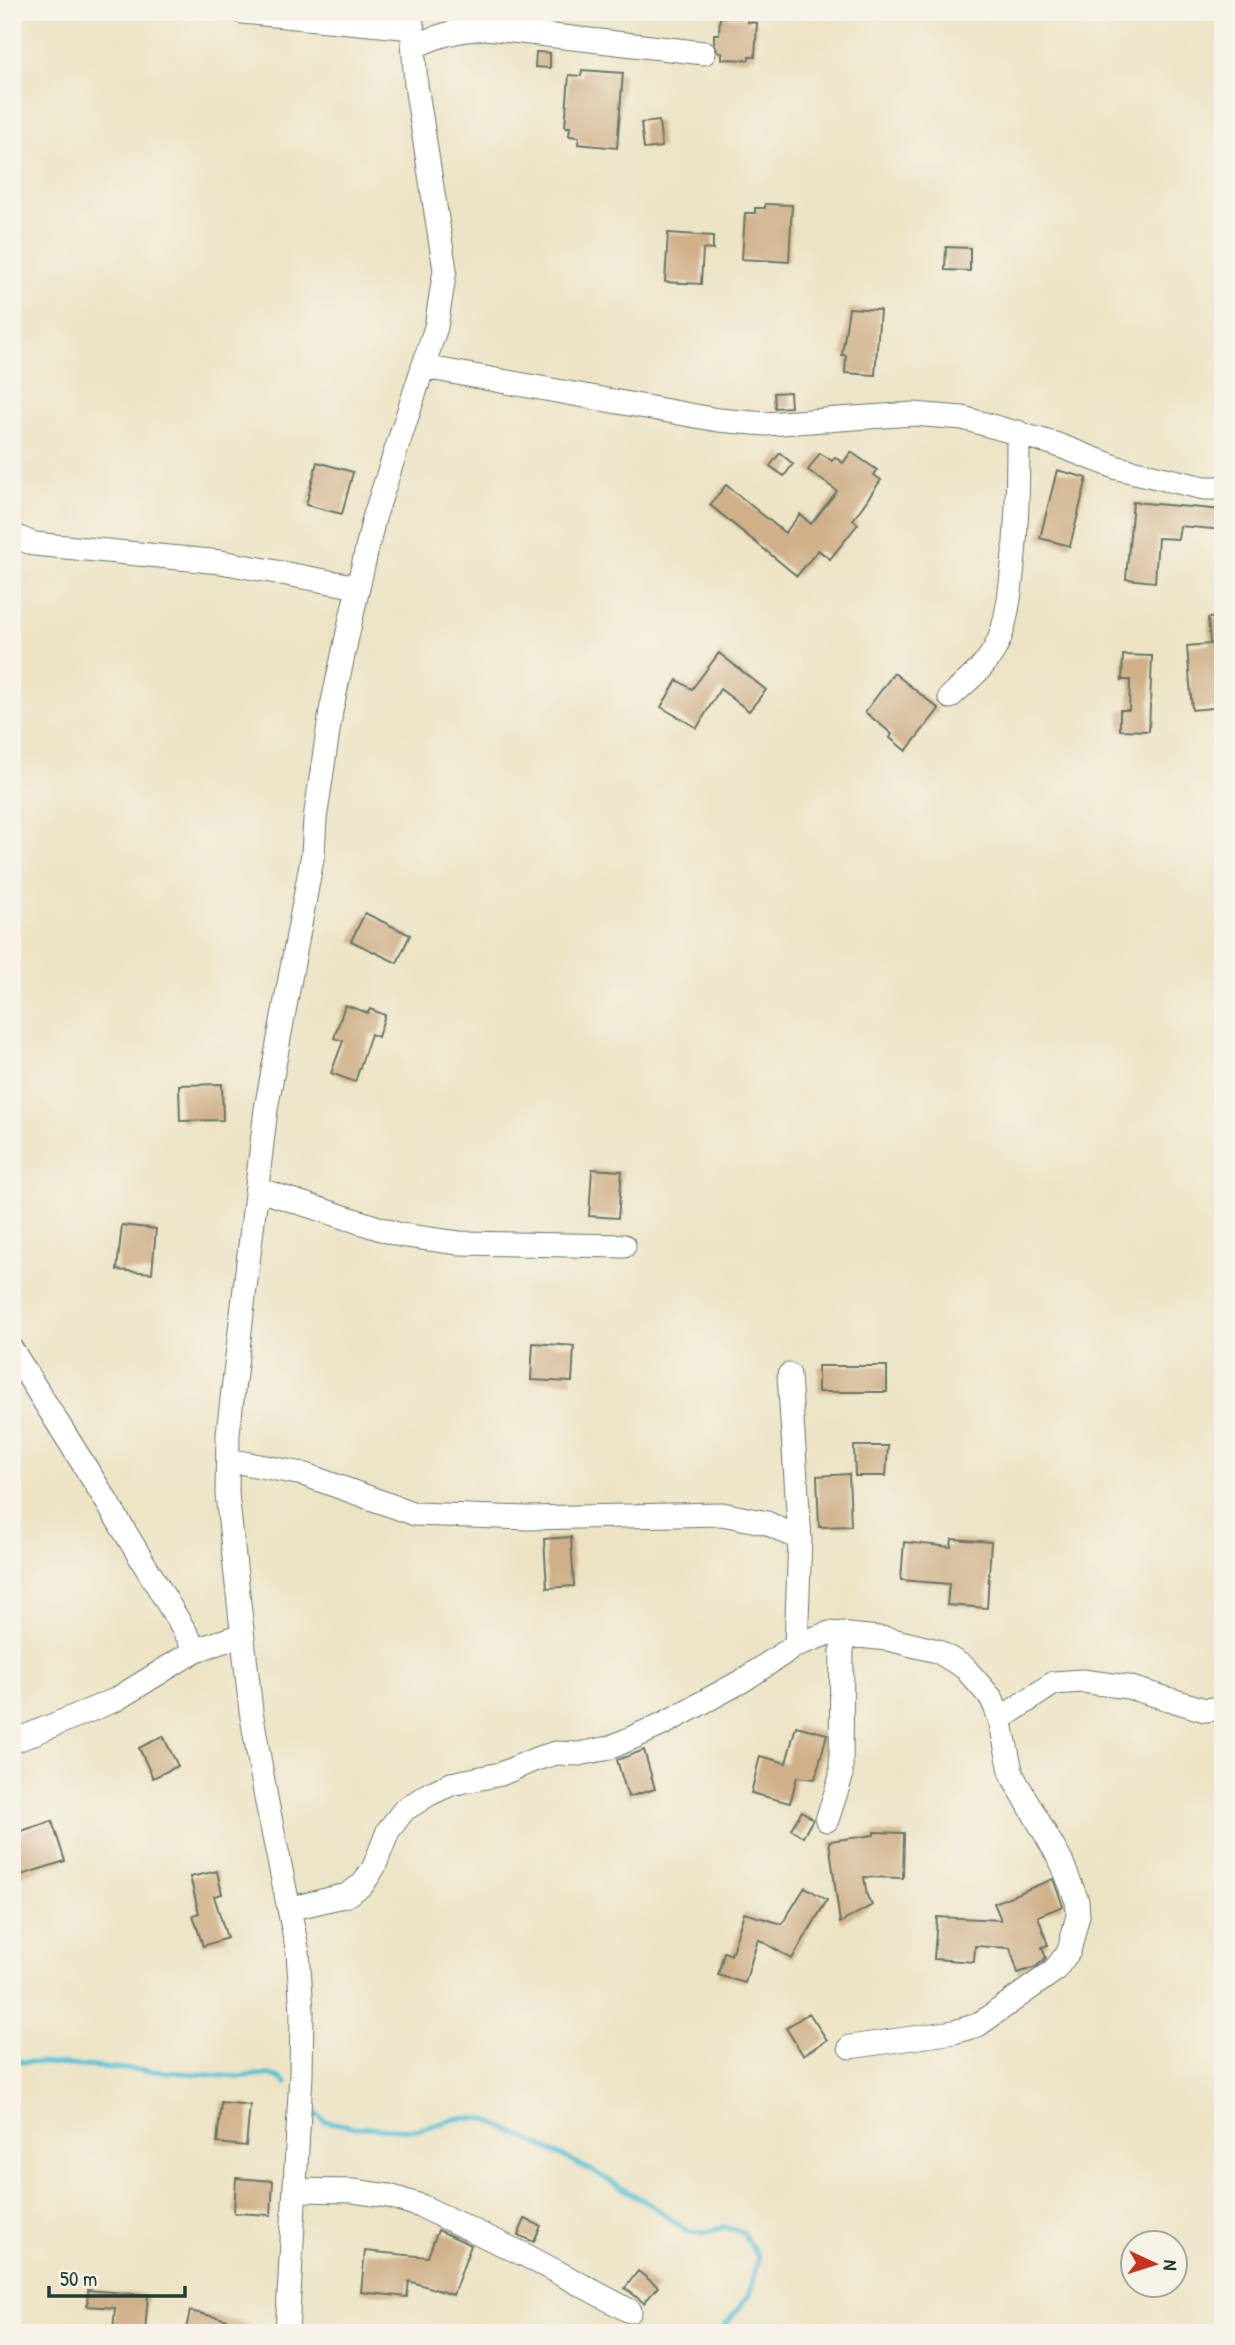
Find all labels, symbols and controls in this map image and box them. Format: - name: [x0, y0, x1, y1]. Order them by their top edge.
- north arrow: [1120, 2230, 1190, 2300]
- scale bar: [49, 2254, 186, 2298]
- text: N: [1158, 2259, 1184, 2271]
- text: 50 m: [60, 2264, 97, 2293]

